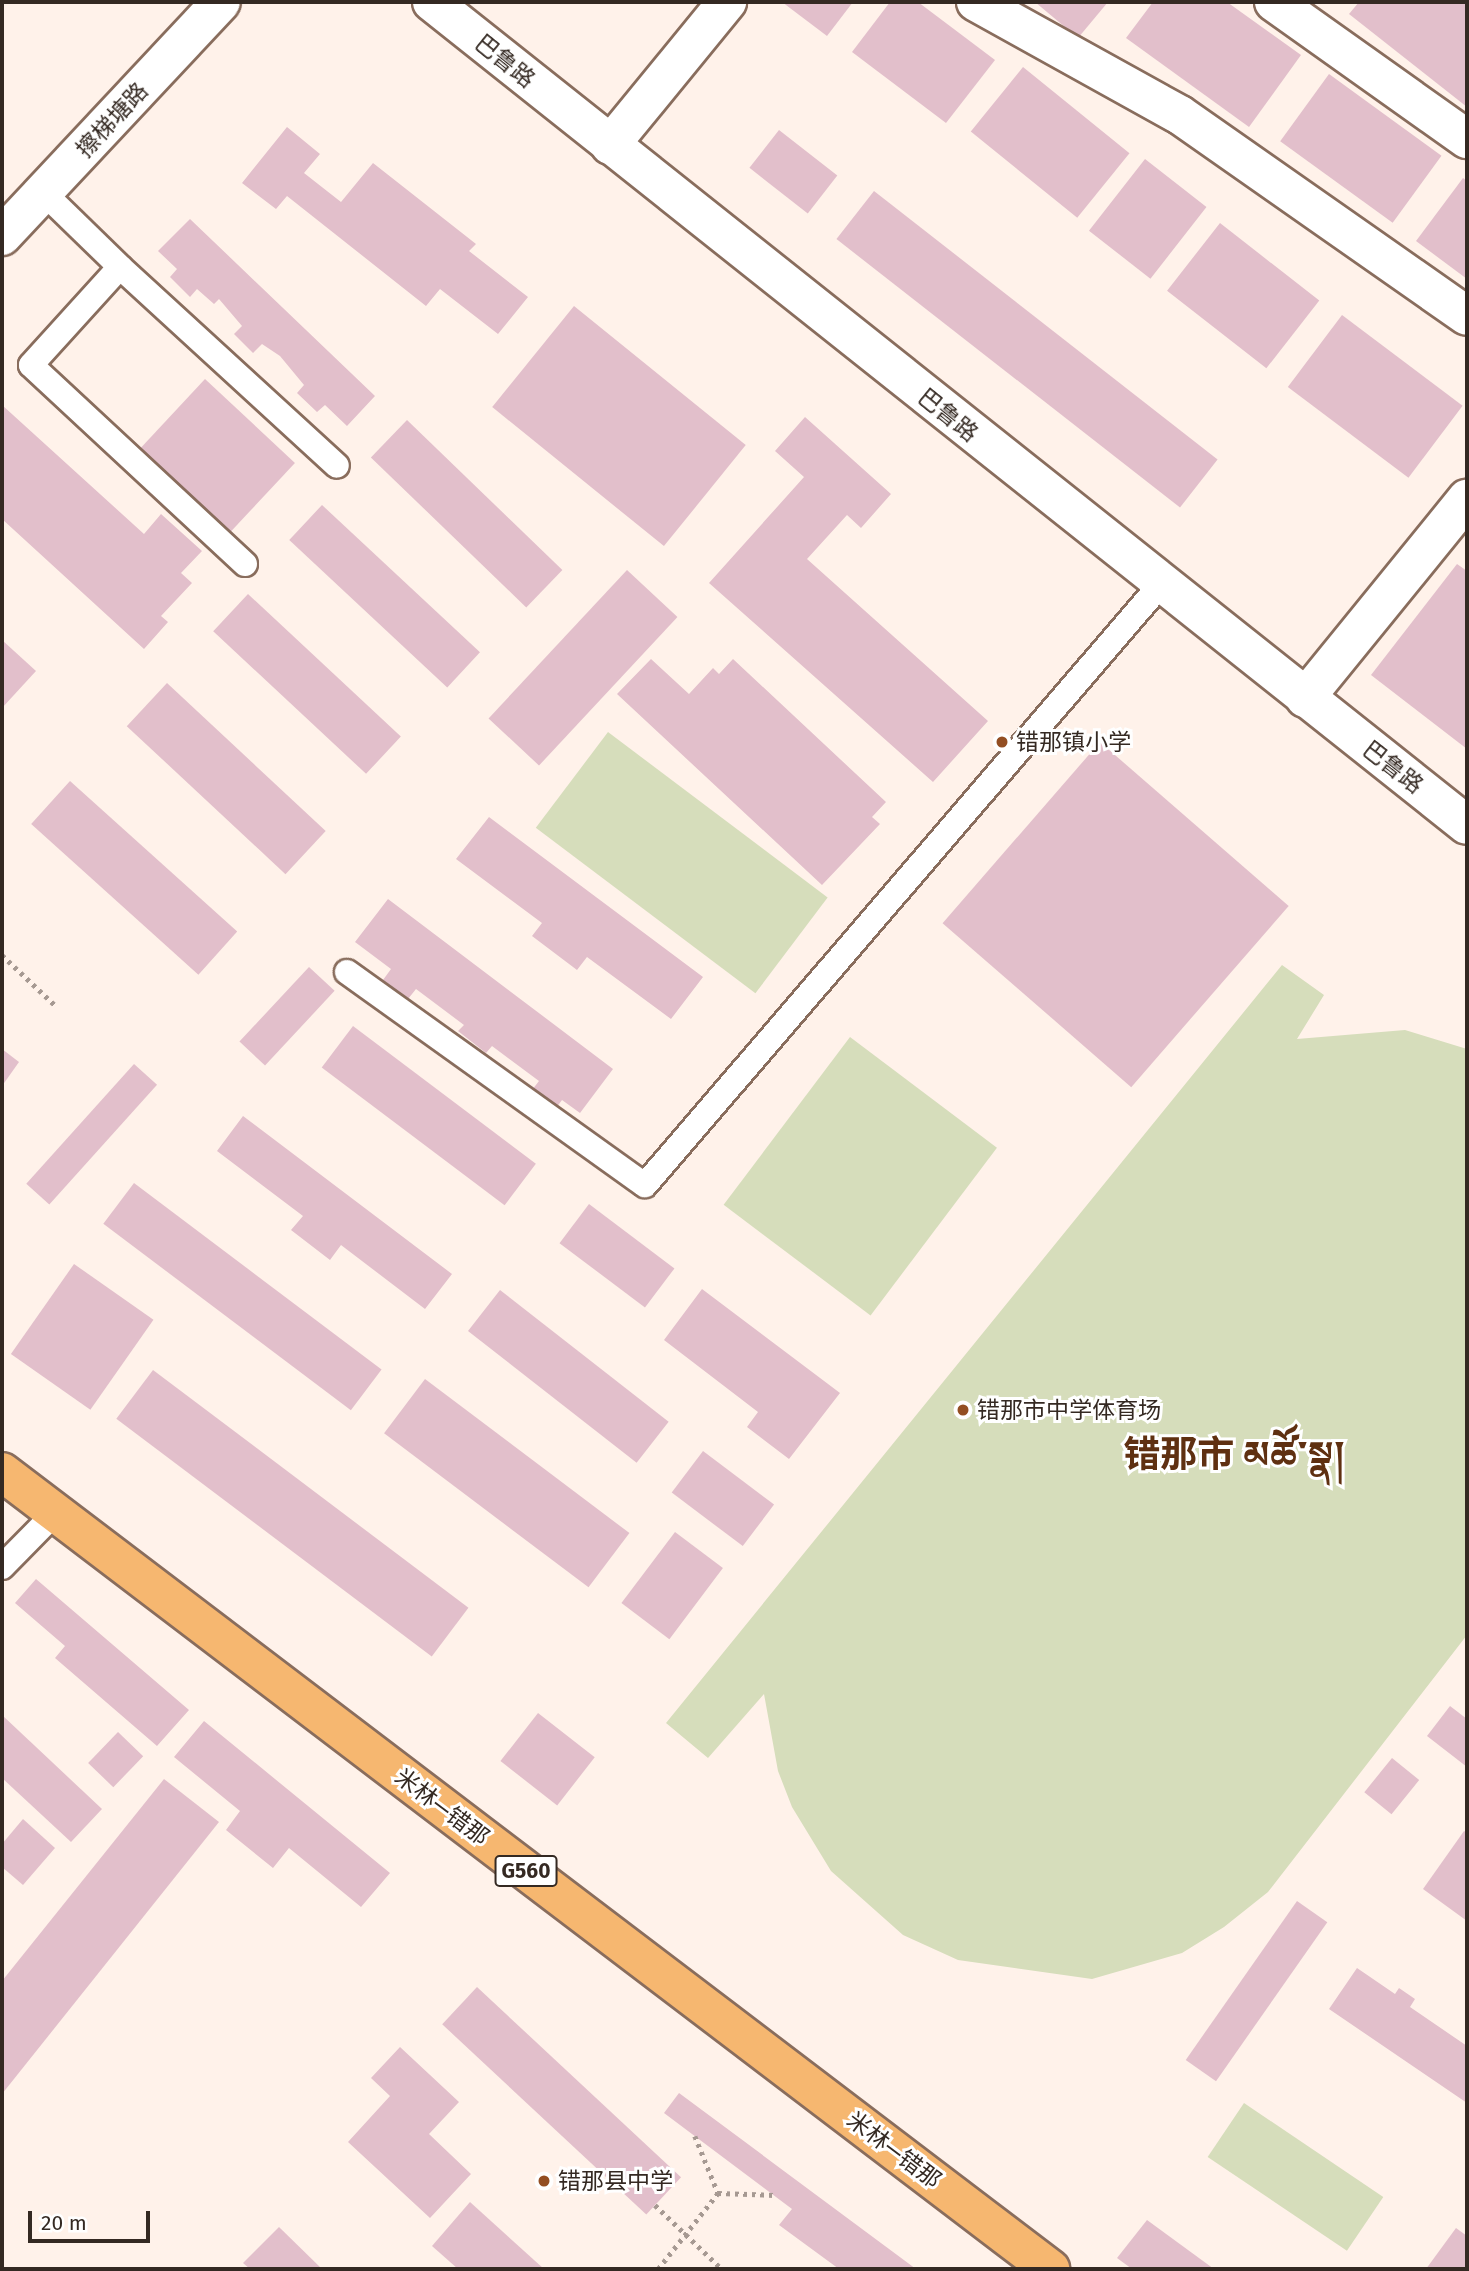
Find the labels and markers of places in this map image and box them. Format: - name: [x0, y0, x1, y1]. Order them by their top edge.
- place label: 错那镇小学: [1016, 728, 1131, 756]
- marker: 错那镇小学: [994, 734, 1010, 750]
- place label: 错那市中学体育场: [977, 1396, 1161, 1424]
- marker: 错那市中学体育场: [955, 1402, 971, 1418]
- place label: 错那县中学: [558, 2167, 673, 2195]
- marker: 错那县中学: [536, 2173, 552, 2189]

